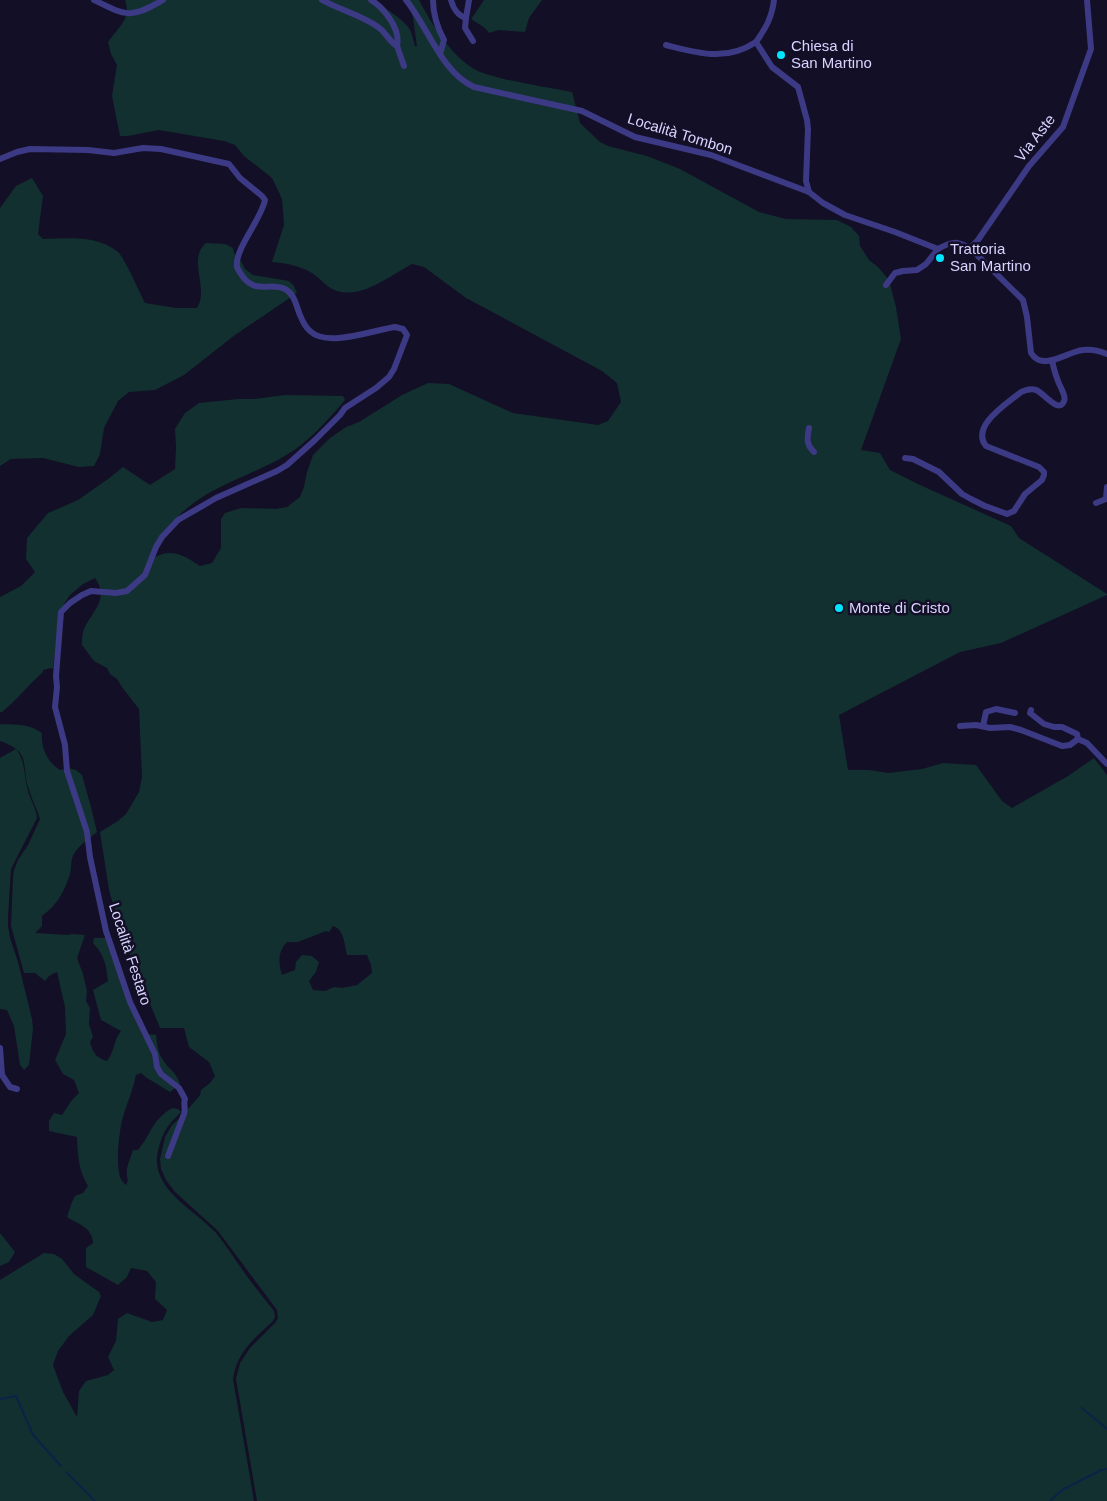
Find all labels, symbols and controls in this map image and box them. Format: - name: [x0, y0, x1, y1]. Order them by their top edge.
- place label: Chiesa di San Martino: [791, 37, 872, 71]
- marker: Chiesa di San Martino: [775, 49, 787, 61]
- street label: Località Tombon: [626, 109, 735, 158]
- street label: Via Aste: [1011, 111, 1058, 165]
- place label: Trattoria San Martino: [950, 240, 1031, 274]
- marker: Trattoria San Martino: [934, 252, 946, 264]
- place label: Monte di Cristo: [849, 599, 950, 616]
- marker: Monte di Cristo: [833, 602, 845, 614]
- street label: Località Festaro: [106, 900, 155, 1007]

